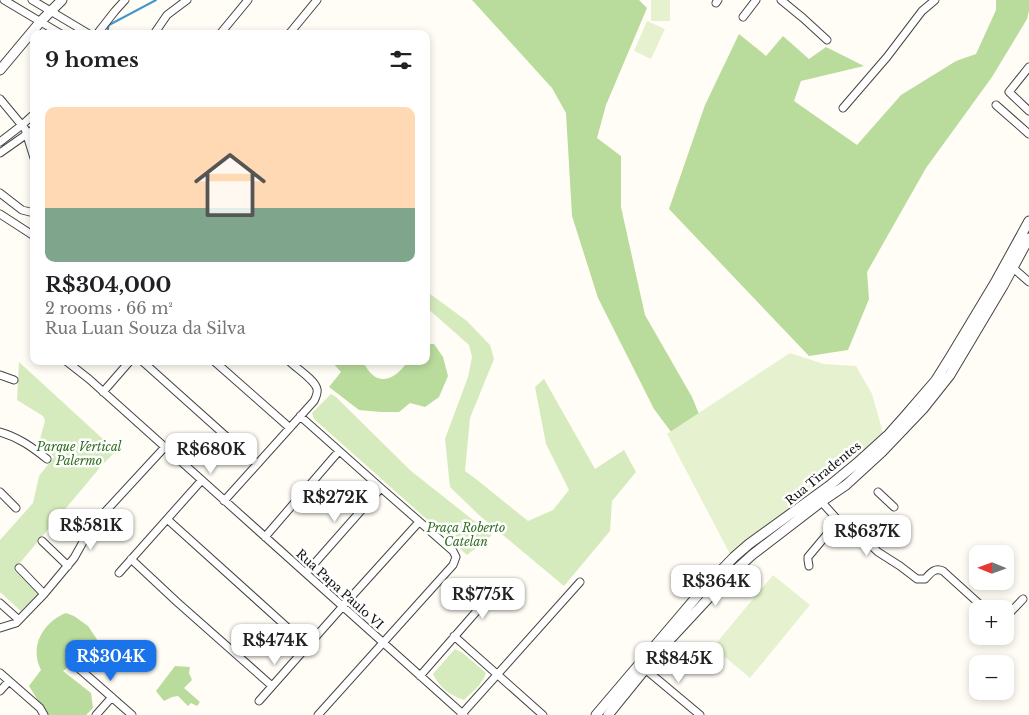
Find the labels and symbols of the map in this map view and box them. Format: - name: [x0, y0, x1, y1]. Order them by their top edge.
- pin: R$680K: [170, 432, 252, 475]
- street label: Rua Tiradentes: [782, 438, 864, 508]
- park label: Parque Vertical Palermo: [35, 439, 122, 468]
- pin: R$272K: [294, 480, 376, 523]
- pin: R$581K: [50, 508, 132, 551]
- pin: R$637K: [826, 514, 908, 557]
- park label: Praça Roberto Catelan: [426, 520, 505, 549]
- north arrow: [969, 545, 1014, 590]
- street label: Rua Papa Paulo VI: [293, 546, 387, 632]
- pin: R$364K: [675, 564, 757, 607]
- pin: R$775K: [442, 578, 524, 620]
- pin: R$474K: [234, 624, 316, 666]
- pin: R$304K: [70, 640, 152, 682]
- pin: R$845K: [638, 642, 720, 684]

